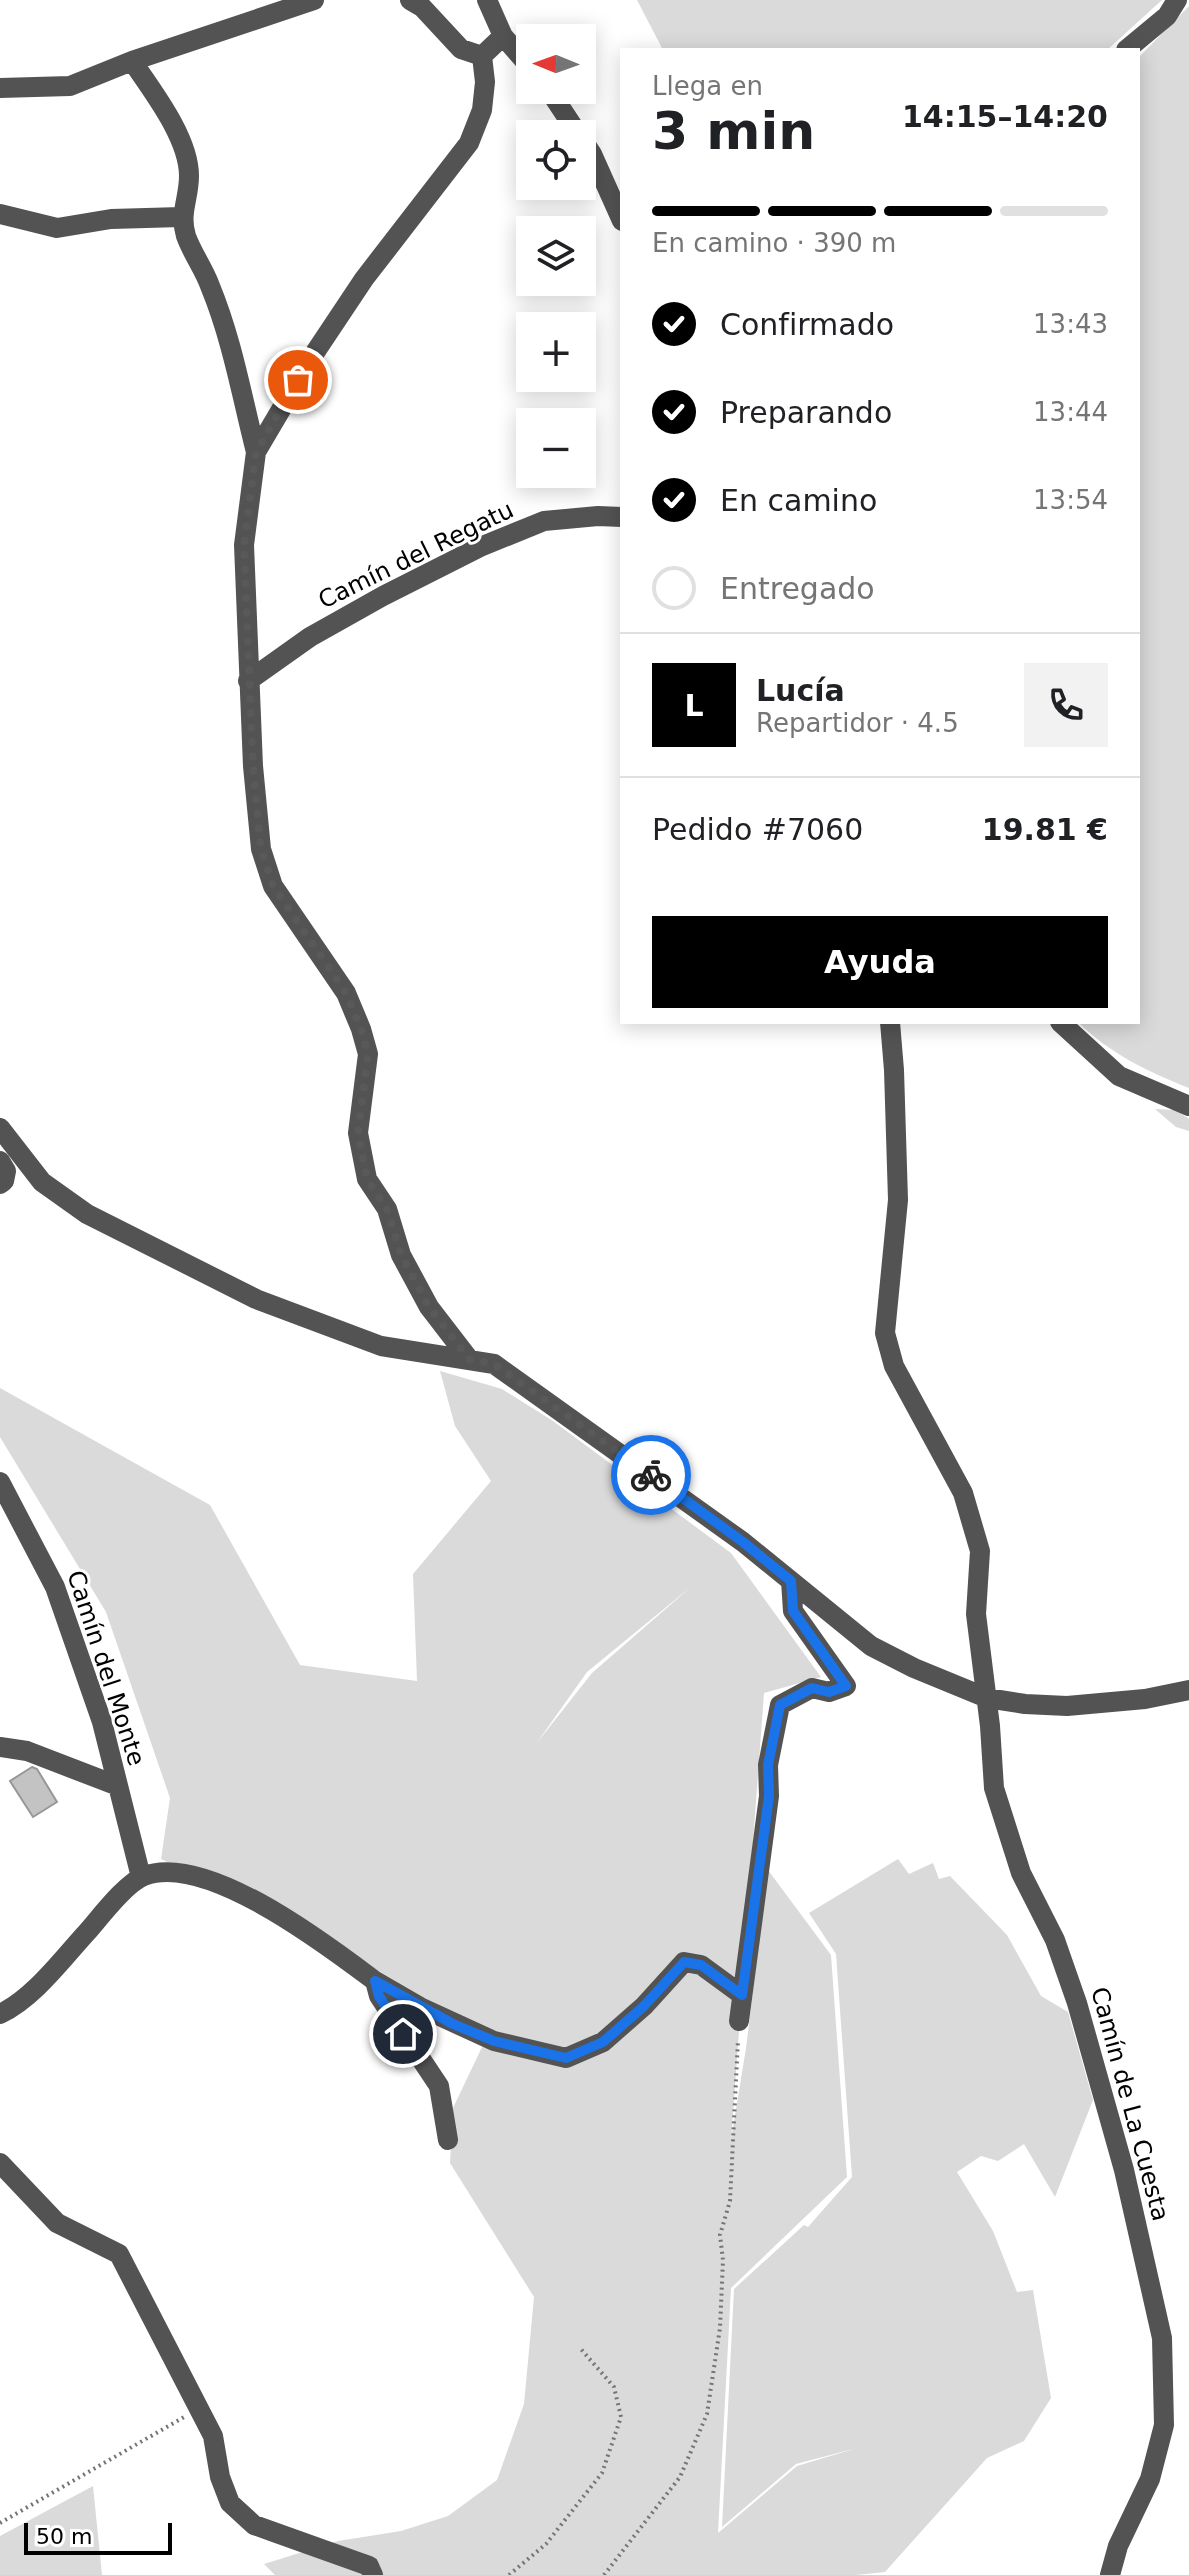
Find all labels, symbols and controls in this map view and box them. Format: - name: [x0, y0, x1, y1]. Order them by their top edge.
- north arrow: [516, 24, 596, 104]
- map controls: [516, 24, 596, 488]
- text: Llega en: [652, 71, 763, 101]
- text: 14:15–14:20: [902, 99, 1108, 134]
- text: 3 min: [652, 101, 815, 161]
- button: locate: [516, 120, 596, 200]
- button: layers: [516, 216, 596, 296]
- text: En camino · 390 m: [652, 228, 896, 258]
- icon: check: [652, 302, 696, 346]
- text: Confirmado: [720, 307, 894, 342]
- text: 13:43: [1033, 309, 1108, 339]
- button: +: [516, 312, 596, 392]
- pin: [264, 346, 332, 414]
- icon: bag: [276, 358, 320, 402]
- icon: check: [652, 390, 696, 434]
- text: Preparando: [720, 395, 892, 430]
- text: 13:44: [1033, 397, 1108, 427]
- button: −: [516, 408, 596, 488]
- icon: check: [652, 478, 696, 522]
- text: En camino: [720, 483, 877, 518]
- text: 13:54: [1033, 485, 1108, 515]
- street label: Camín del Regatu: [314, 496, 518, 614]
- text: Entregado: [720, 571, 875, 606]
- button: phone: [1024, 663, 1108, 747]
- text: Lucía: [756, 673, 845, 708]
- text: L: [684, 688, 704, 723]
- text: Repartidor · 4.5: [756, 708, 959, 738]
- text: Pedido #7060: [652, 812, 863, 847]
- text: 19.81 €: [982, 812, 1108, 847]
- button: Ayuda: [652, 916, 1108, 1008]
- courier: [611, 1435, 691, 1515]
- icon: bike: [629, 1453, 673, 1497]
- street label: Camín del Monte: [61, 1567, 151, 1769]
- street label: Camín de La Cuesta: [1085, 1984, 1175, 2224]
- pin: [369, 2000, 437, 2068]
- icon: home: [381, 2012, 425, 2056]
- scale bar: [24, 2519, 172, 2555]
- text: 50 m: [36, 2524, 92, 2549]

